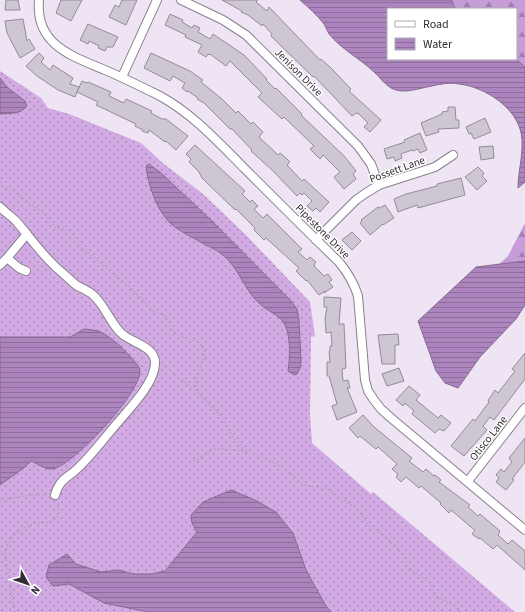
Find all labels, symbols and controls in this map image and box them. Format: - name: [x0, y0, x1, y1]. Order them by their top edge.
- legend: [387, 8, 517, 60]
- text: Road: [423, 16, 449, 33]
- text: Water: [423, 36, 453, 53]
- street label: Jenison Drive: [271, 45, 326, 100]
- street label: Possett Lane: [367, 152, 428, 186]
- street label: Pipestone Drive: [292, 201, 354, 262]
- street label: Otisco Lane: [466, 412, 511, 464]
- north arrow: [8, 564, 48, 604]
- text: N: [27, 582, 43, 598]

